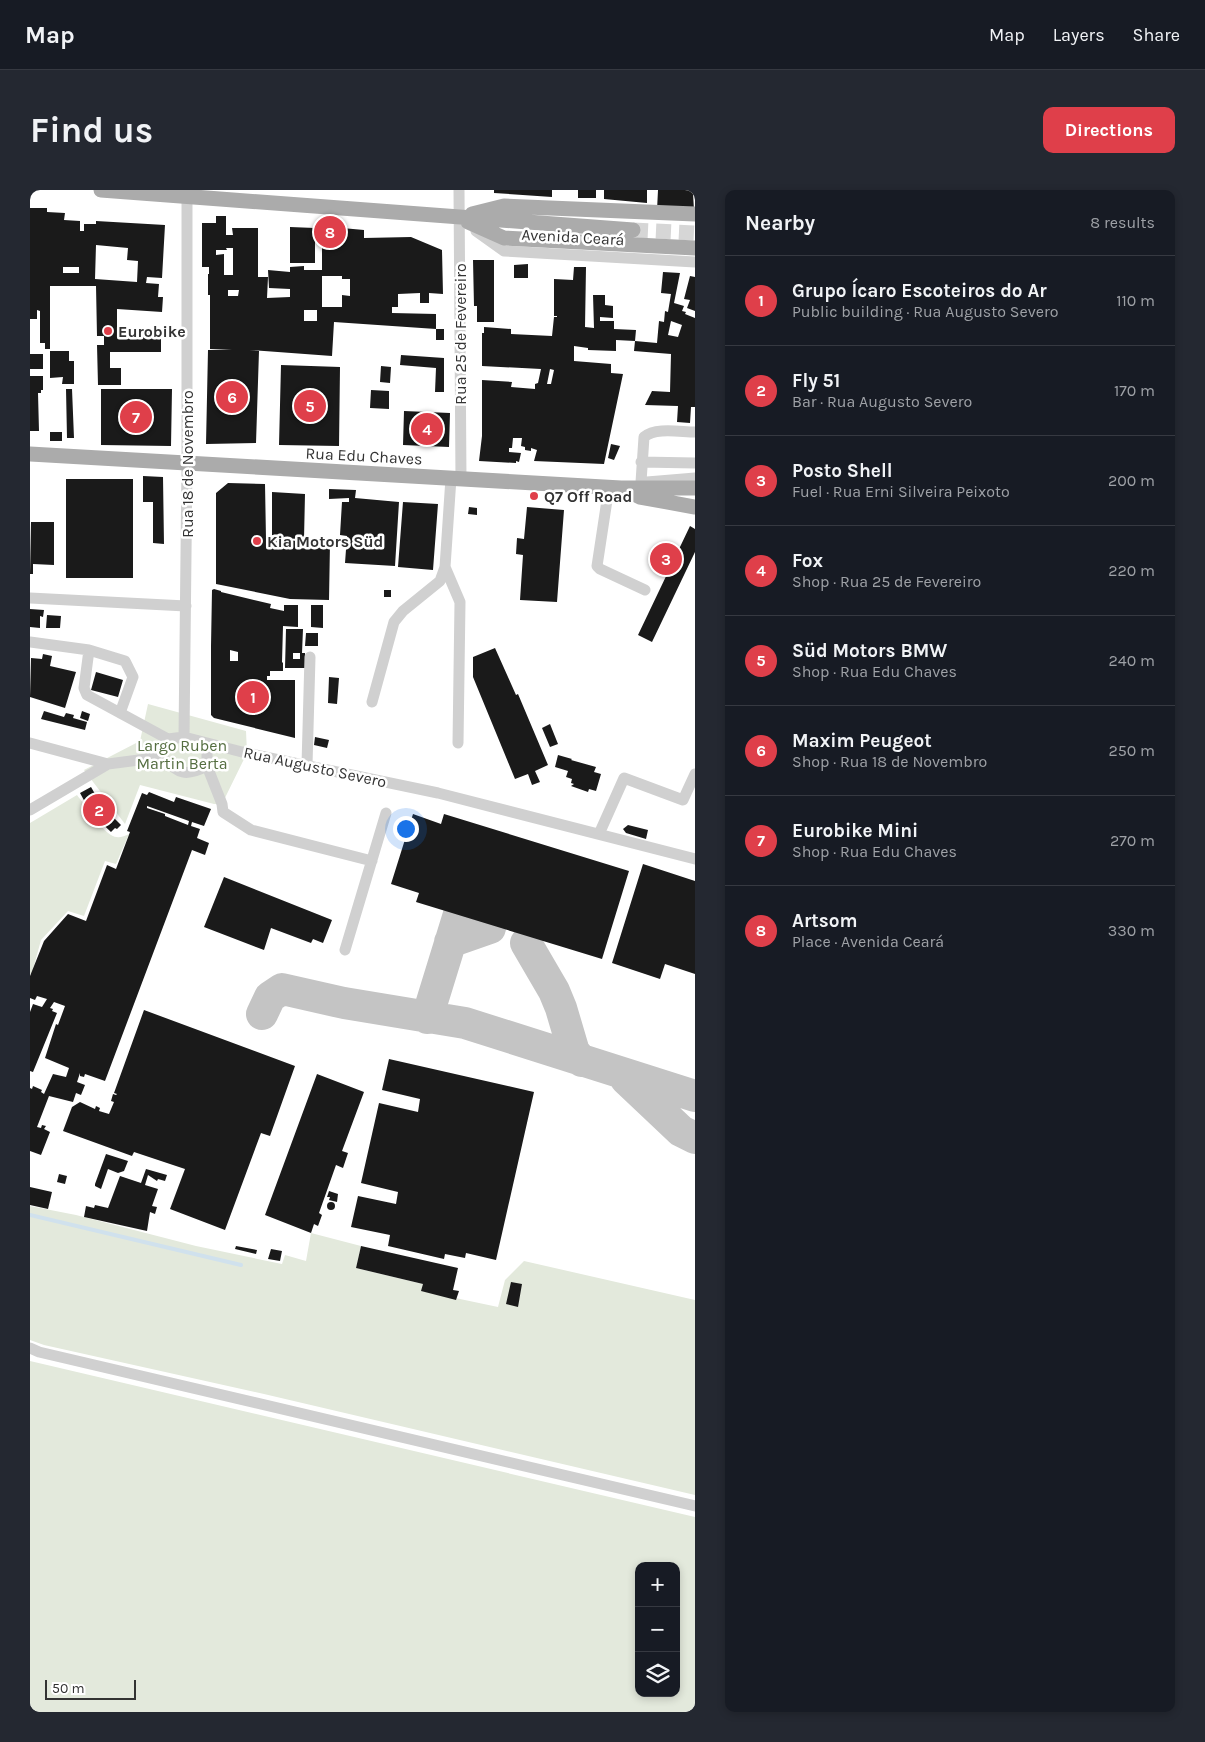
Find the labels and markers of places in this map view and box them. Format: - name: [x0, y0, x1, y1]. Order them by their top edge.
- pin: 8: [314, 213, 346, 251]
- place label: Eurobike: [118, 322, 186, 341]
- marker: Eurobike: [102, 325, 114, 337]
- pin: 6: [216, 378, 248, 416]
- pin: 5: [294, 387, 326, 425]
- pin: 7: [120, 398, 152, 436]
- pin: 4: [411, 410, 443, 448]
- place label: Q7 Off Road: [544, 487, 632, 506]
- marker: Q7 Off Road: [528, 490, 540, 502]
- place label: Kia Motors Süd: [267, 532, 383, 551]
- marker: Kia Motors Süd: [251, 535, 263, 547]
- pin: 3: [650, 540, 682, 578]
- pin: 1: [237, 678, 269, 716]
- pin: 2: [83, 791, 115, 829]

